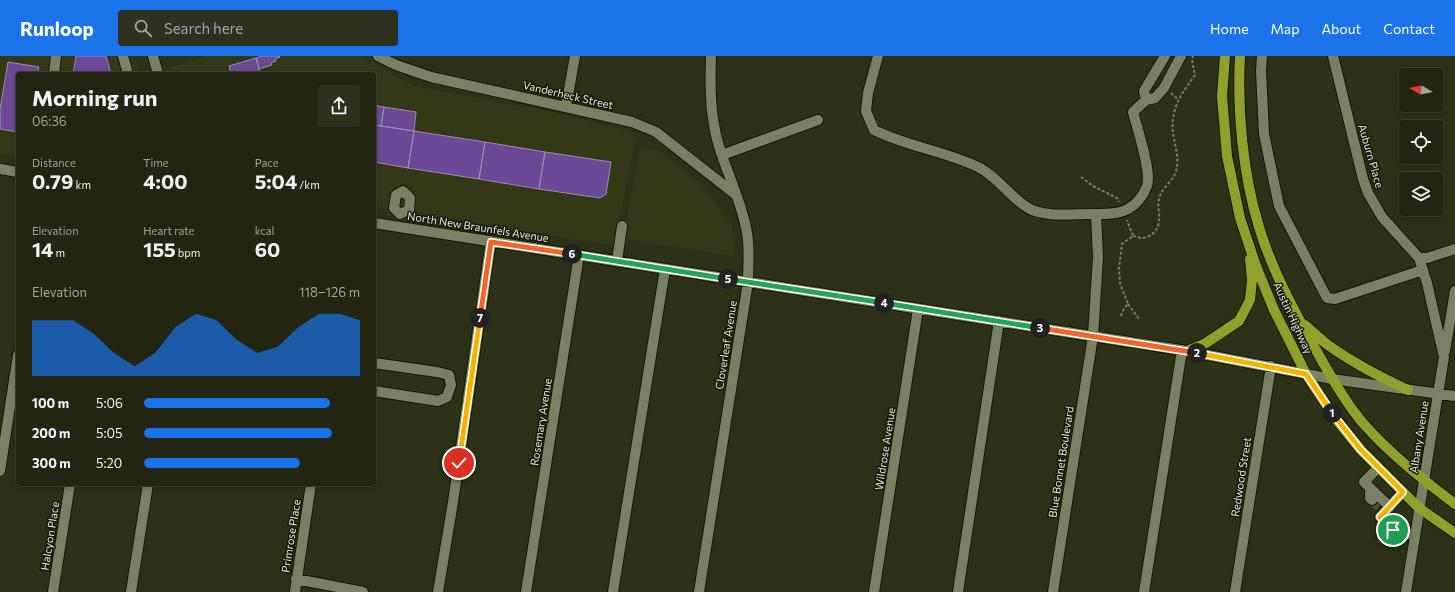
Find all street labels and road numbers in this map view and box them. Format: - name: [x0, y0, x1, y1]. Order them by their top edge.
- street label: Vanderheck Street: [522, 78, 615, 111]
- street label: Auburn Place: [1356, 122, 1387, 189]
- street label: North New Braunfels Avenue: [406, 209, 550, 244]
- street label: Austin Highway: [1271, 280, 1316, 356]
- street label: Cloverleaf Avenue: [712, 299, 739, 390]
- street label: Rosemary Avenue: [527, 377, 554, 467]
- street label: Albany Avenue: [1406, 400, 1431, 474]
- street label: Blue Bonnet Boulevard: [1045, 405, 1076, 519]
- street label: Wildrose Avenue: [872, 407, 897, 491]
- street label: Redwood Street: [1228, 436, 1253, 518]
- street label: Primrose Place: [278, 498, 303, 573]
- street label: Halcyon Place: [38, 500, 61, 571]

